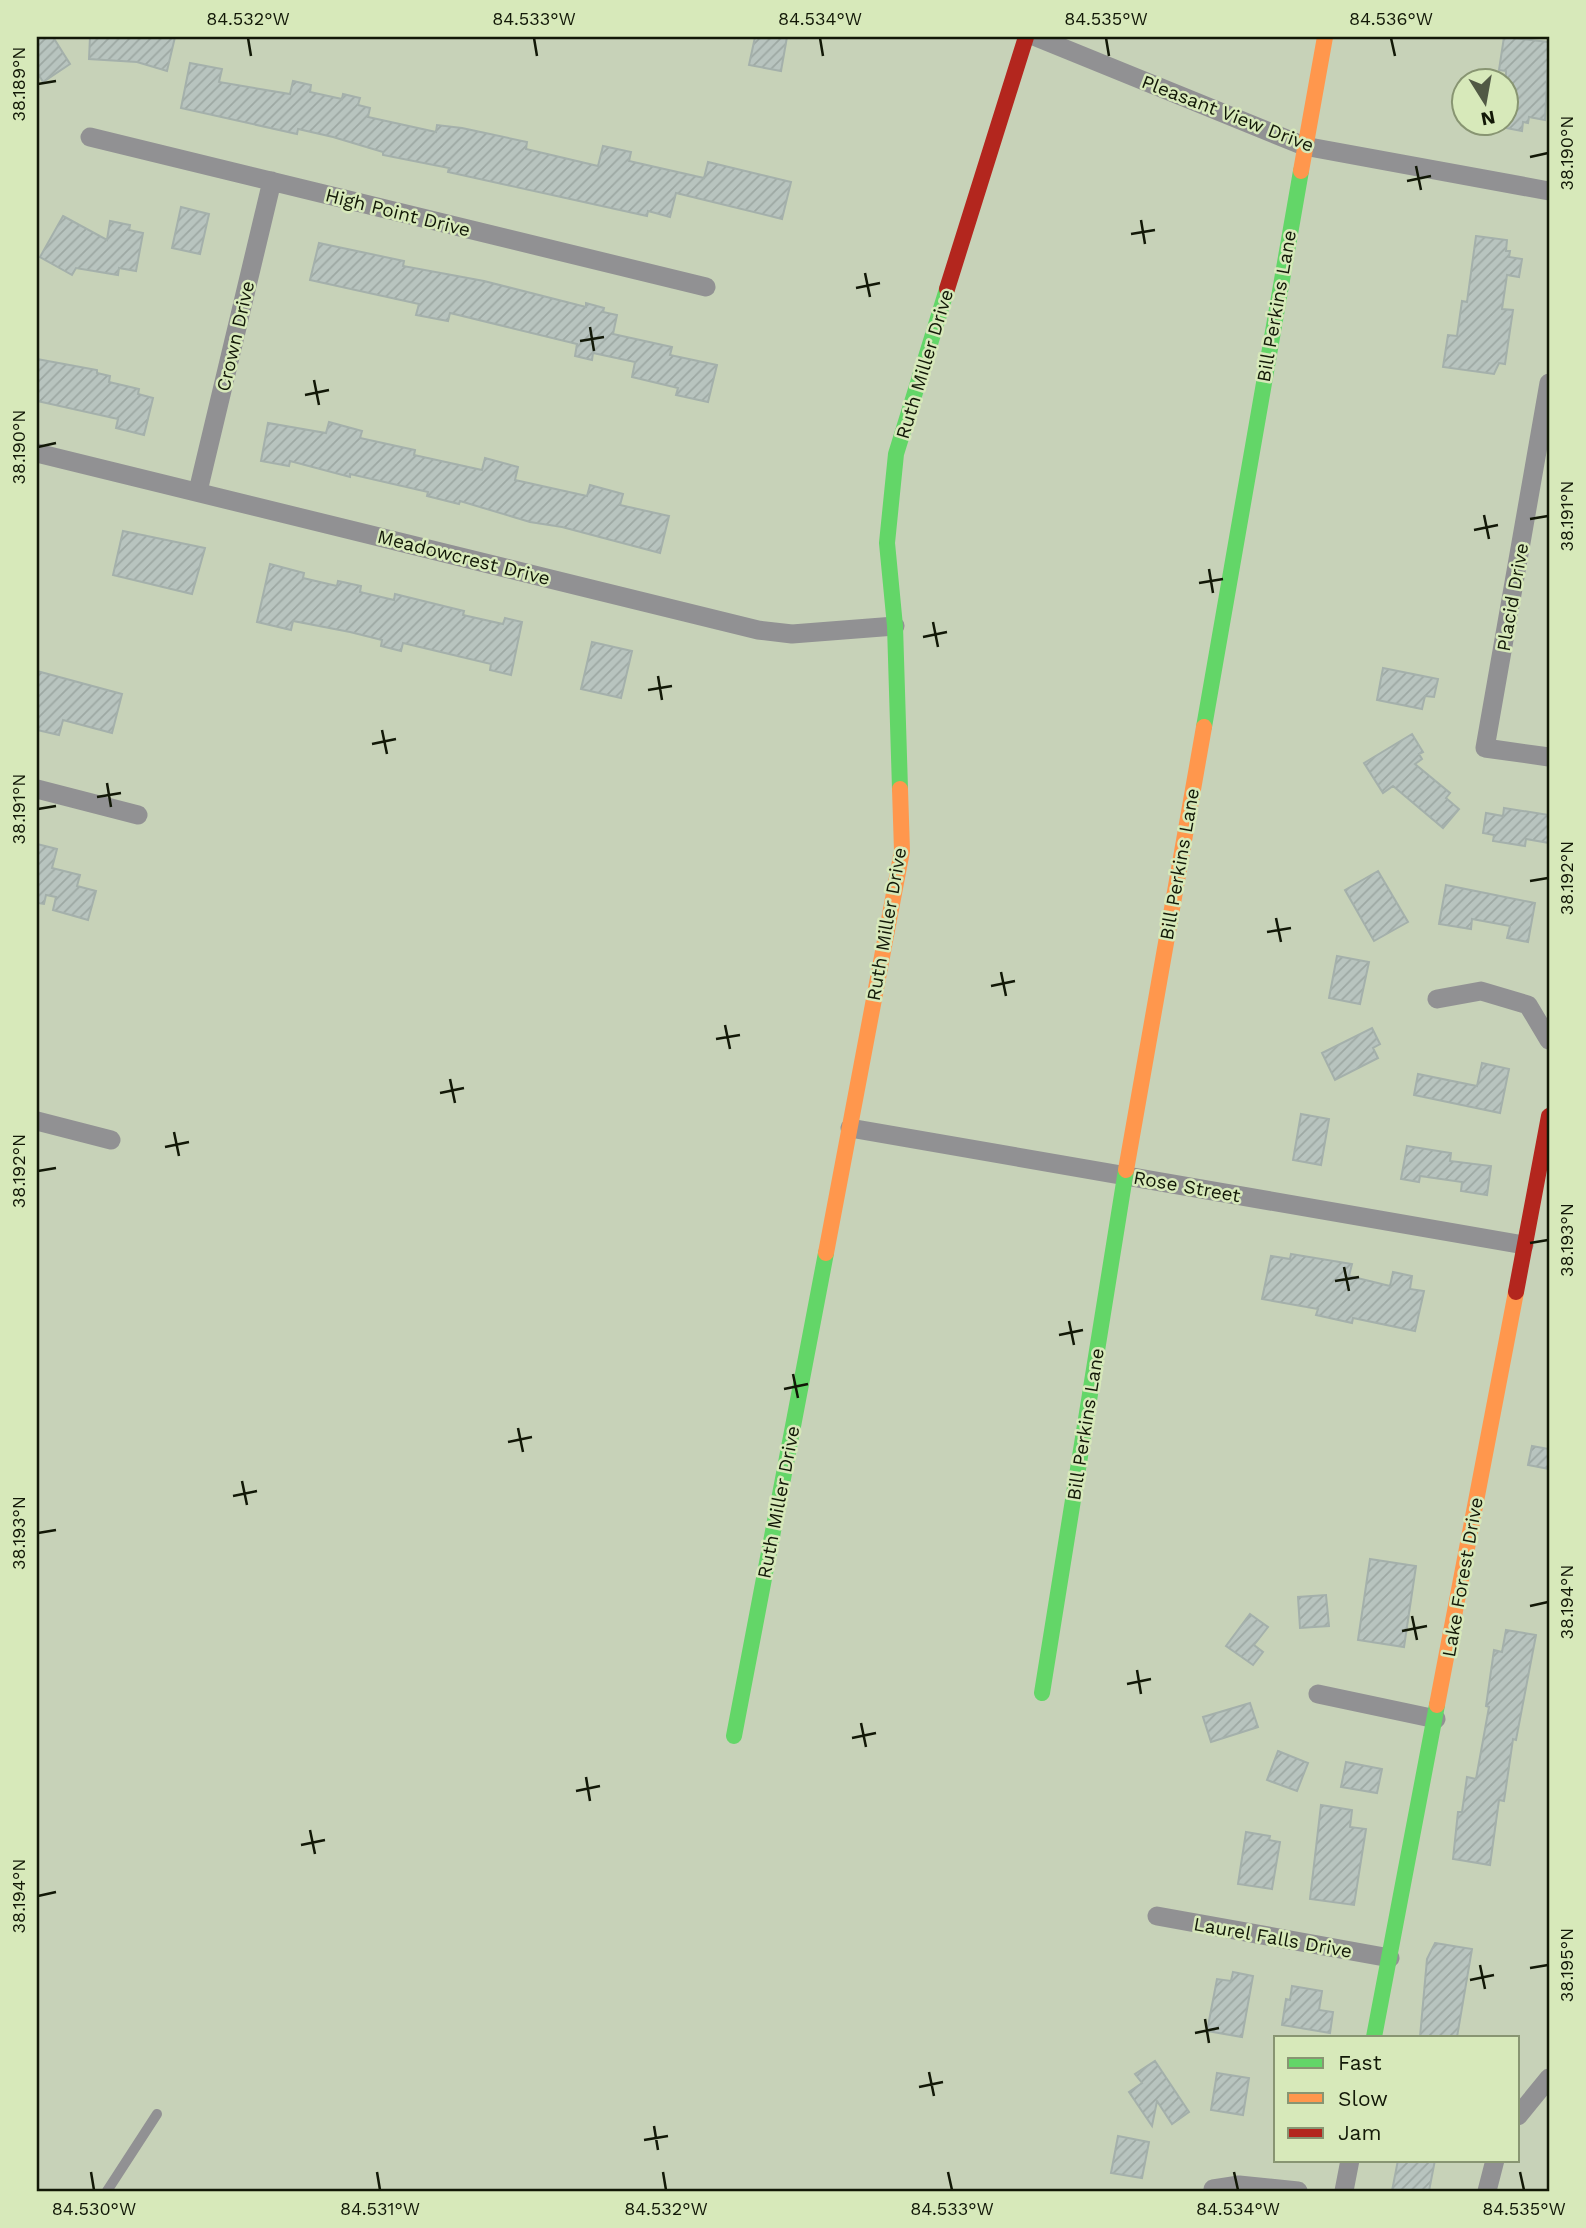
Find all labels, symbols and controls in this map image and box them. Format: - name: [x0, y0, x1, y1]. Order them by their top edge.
- text: 84.532°W: [206, 8, 290, 29]
- text: 84.533°W: [492, 8, 576, 29]
- text: 84.534°W: [778, 8, 862, 29]
- text: 84.535°W: [1064, 8, 1148, 29]
- text: 84.536°W: [1349, 8, 1433, 29]
- text: 38.189°N: [8, 47, 29, 121]
- north arrow: [1450, 66, 1520, 136]
- street label: Pleasant View Drive: [1138, 70, 1317, 157]
- text: N: [1479, 106, 1497, 131]
- text: 38.190°N: [1556, 115, 1577, 191]
- street label: High Point Drive: [323, 183, 473, 242]
- street label: Bill Perkins Lane: [1252, 228, 1301, 384]
- street label: Crown Drive: [212, 278, 259, 394]
- street label: Ruth Miller Drive: [891, 287, 958, 442]
- text: 38.190°N: [8, 409, 29, 485]
- text: 38.191°N: [1556, 481, 1577, 551]
- street label: Meadowcrest Drive: [375, 525, 553, 590]
- street label: Placid Drive: [1492, 541, 1533, 653]
- text: 38.191°N: [8, 774, 29, 844]
- street label: Bill Perkins Lane: [1155, 786, 1204, 942]
- text: 38.192°N: [1556, 841, 1577, 915]
- street label: Ruth Miller Drive: [862, 846, 911, 1003]
- text: 38.192°N: [8, 1134, 29, 1208]
- street label: Rose Street: [1132, 1166, 1242, 1207]
- text: 38.193°N: [1556, 1203, 1577, 1277]
- street label: Bill Perkins Lane: [1062, 1346, 1109, 1502]
- street label: Ruth Miller Drive: [752, 1424, 805, 1581]
- street label: Lake Forest Drive: [1437, 1495, 1488, 1659]
- text: 38.193°N: [8, 1496, 29, 1570]
- text: 38.194°N: [1556, 1565, 1577, 1639]
- text: 38.194°N: [8, 1859, 29, 1933]
- street label: Laurel Falls Drive: [1192, 1912, 1354, 1963]
- text: 38.195°N: [1556, 1928, 1577, 2002]
- legend: [1274, 2036, 1520, 2162]
- text: Fast: [1338, 2050, 1382, 2075]
- text: Slow: [1338, 2086, 1388, 2111]
- text: Jam: [1338, 2120, 1381, 2145]
- text: 84.530°W: [52, 2198, 136, 2219]
- text: 84.531°W: [340, 2198, 420, 2219]
- text: 84.532°W: [624, 2198, 708, 2219]
- text: 84.533°W: [910, 2198, 994, 2219]
- text: 84.534°W: [1196, 2198, 1280, 2219]
- text: 84.535°W: [1482, 2198, 1566, 2219]

